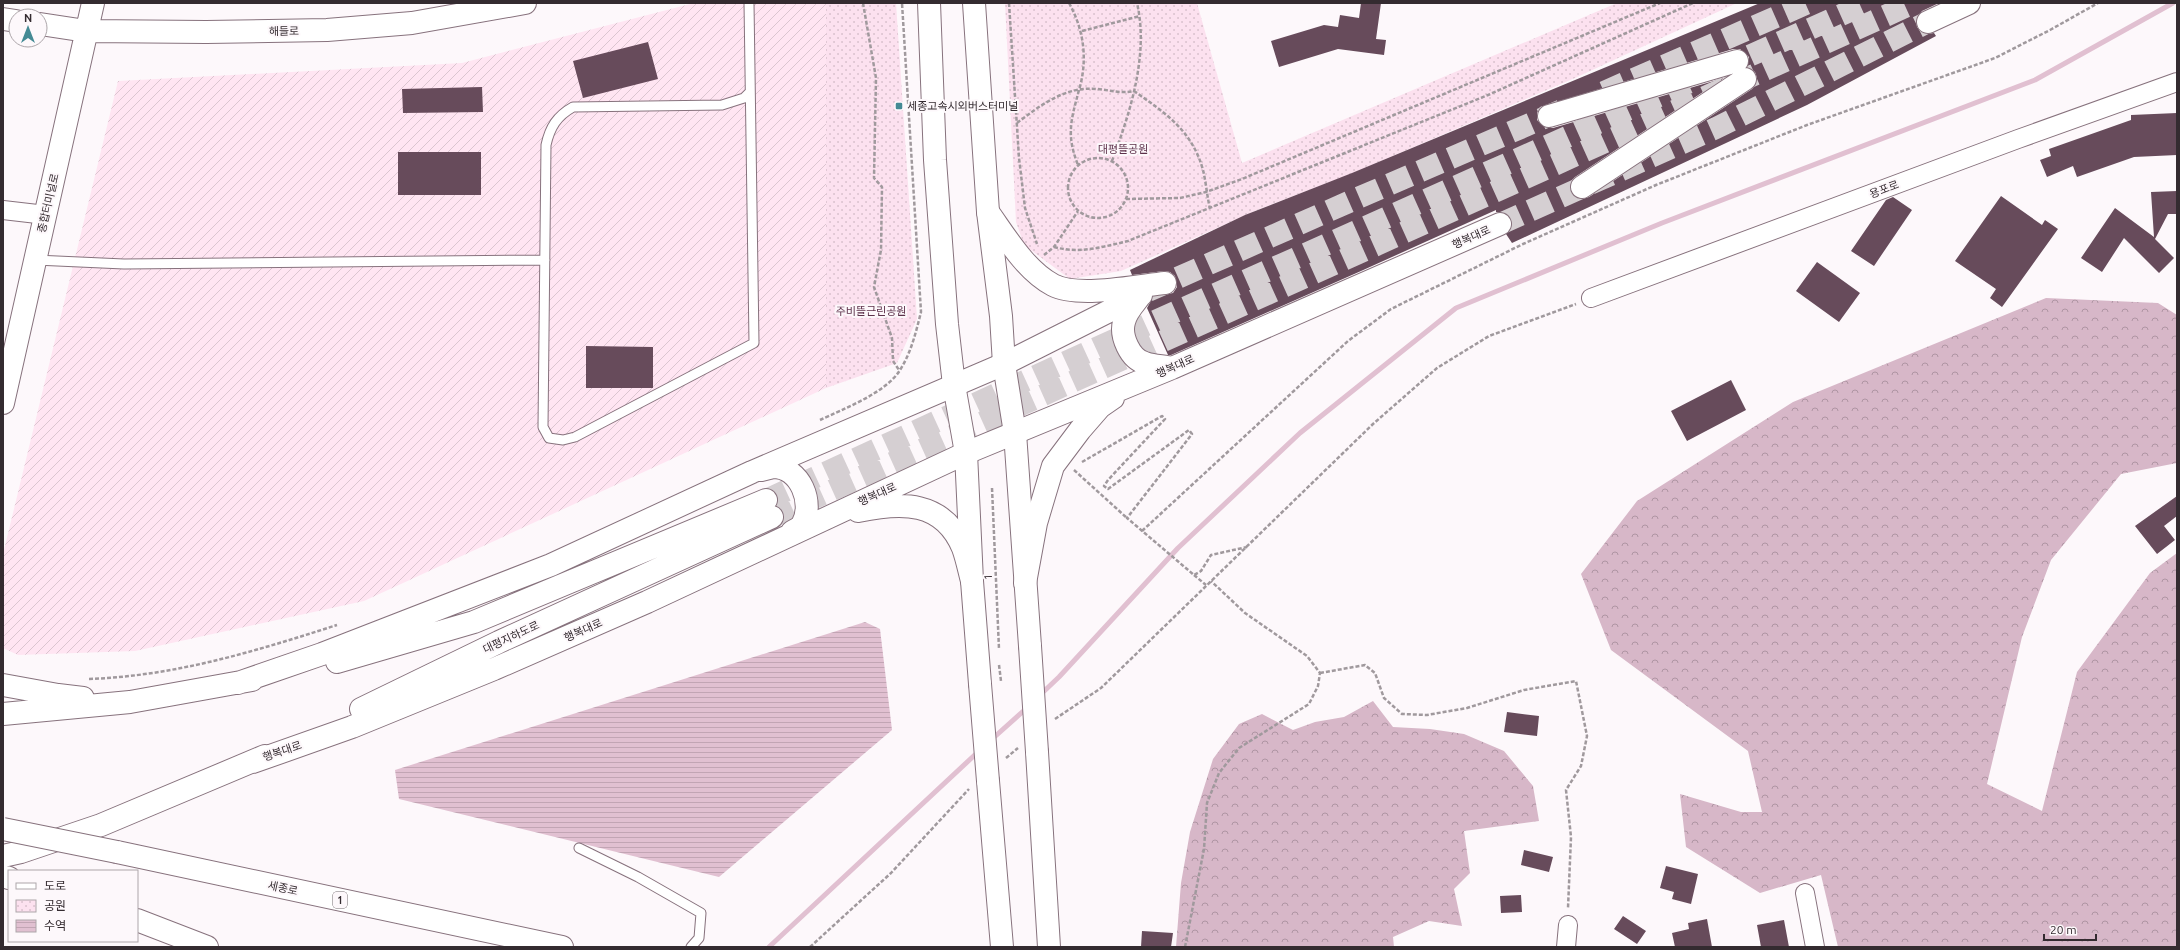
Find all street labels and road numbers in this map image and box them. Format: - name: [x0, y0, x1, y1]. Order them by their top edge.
- street label: 해들로: [269, 25, 299, 37]
- street label: 종합터미널로: [35, 172, 61, 234]
- street label: 용포로: [1868, 178, 1900, 200]
- street label: 행복대로: [1450, 223, 1492, 251]
- street label: 행복대로: [1154, 352, 1196, 380]
- street label: 행복대로: [856, 480, 898, 508]
- street label: 1: [982, 574, 994, 580]
- street label: 행복대로: [562, 616, 604, 644]
- street label: 대평지하도로: [481, 619, 541, 655]
- street label: 행복대로: [261, 739, 303, 763]
- street label: 세종로: [267, 879, 299, 897]
- road number: 1: [333, 892, 347, 908]

